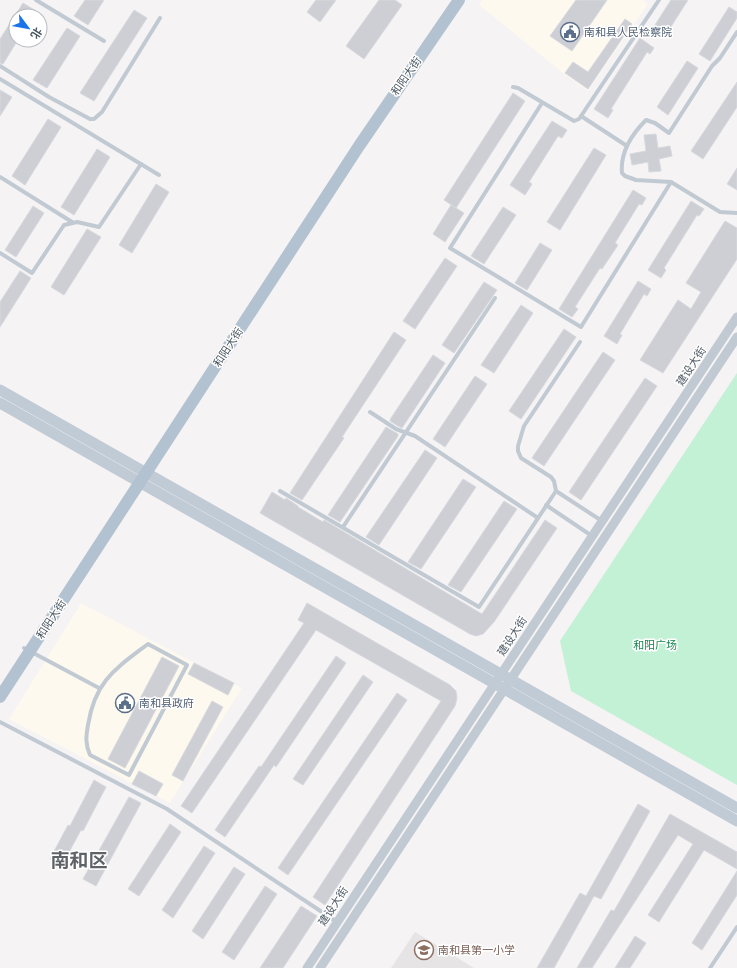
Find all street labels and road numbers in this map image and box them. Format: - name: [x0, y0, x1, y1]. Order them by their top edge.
- street label: 和阳大街: [388, 54, 424, 98]
- street label: 和阳大街: [210, 325, 246, 369]
- street label: 建设大街: [673, 344, 709, 388]
- street label: 和阳大街: [33, 597, 69, 641]
- street label: 建设大街: [494, 614, 530, 658]
- street label: 建设大街: [315, 884, 351, 928]

